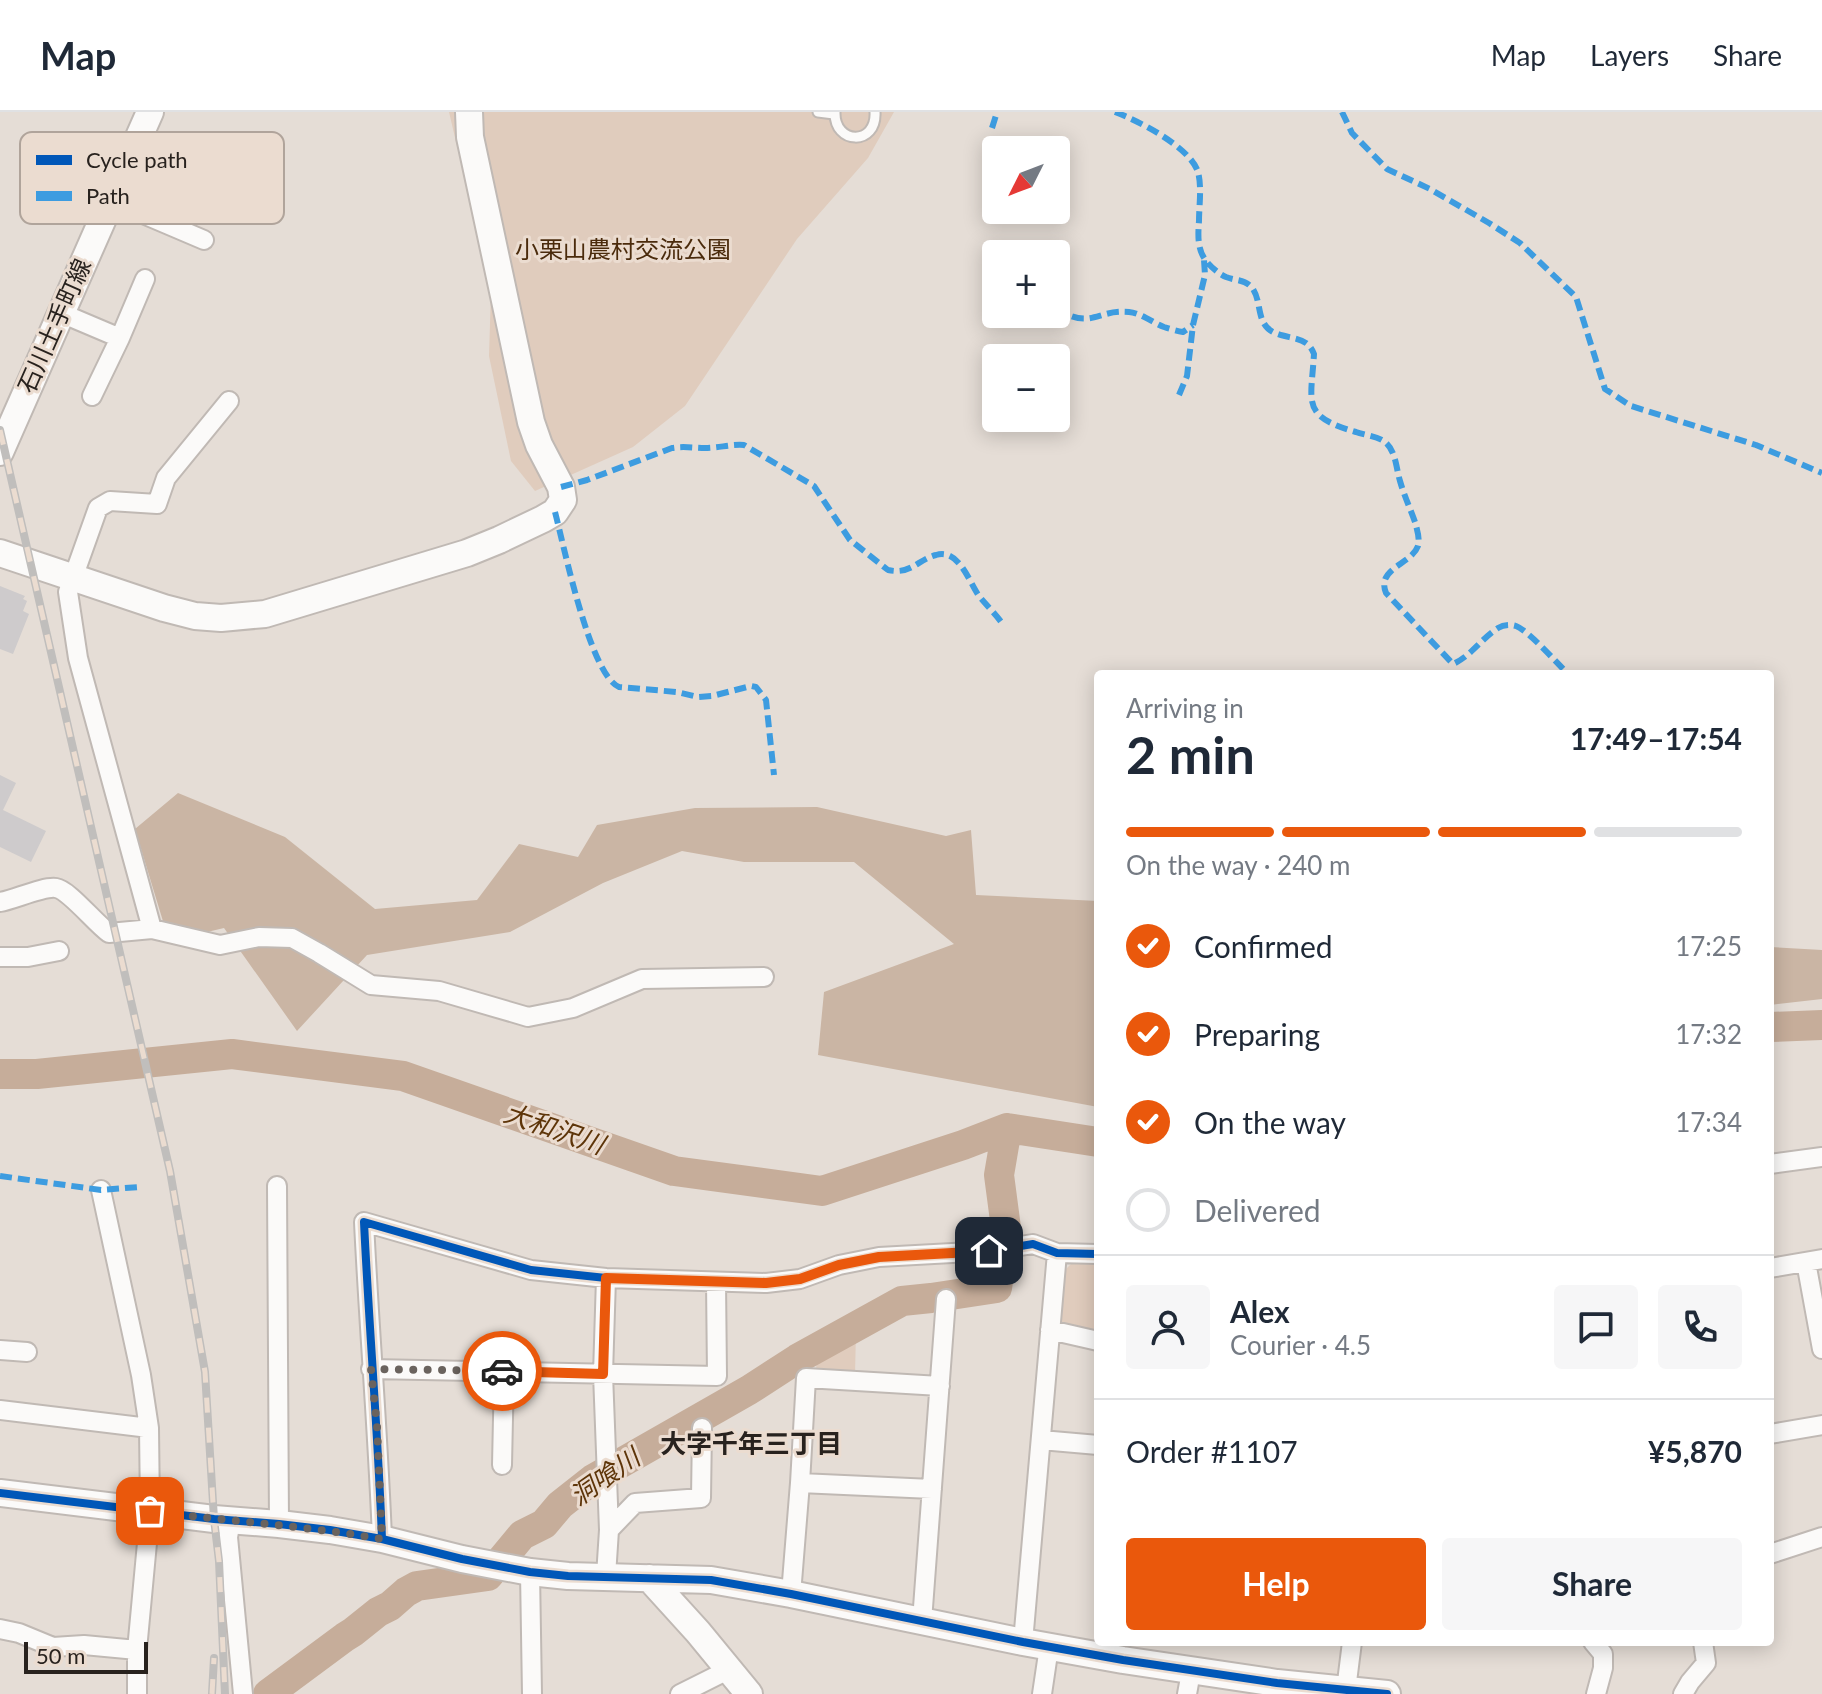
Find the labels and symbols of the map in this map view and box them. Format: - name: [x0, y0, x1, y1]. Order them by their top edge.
- legend: [20, 132, 284, 224]
- north arrow: [982, 136, 1070, 224]
- text: Cycle path: [86, 146, 188, 173]
- text: Path: [86, 182, 130, 209]
- park label: 小栗山農村交流公園: [515, 234, 731, 263]
- street label: 石川土手町線: [11, 254, 96, 397]
- water label: 大和沢川: [500, 1096, 612, 1161]
- pin: [955, 1217, 1023, 1285]
- courier: [462, 1331, 542, 1411]
- district label: 大字千年三丁目: [660, 1427, 842, 1459]
- water label: 洞喰川: [563, 1439, 648, 1512]
- pin: [116, 1477, 184, 1545]
- scale bar: [24, 1638, 148, 1674]

